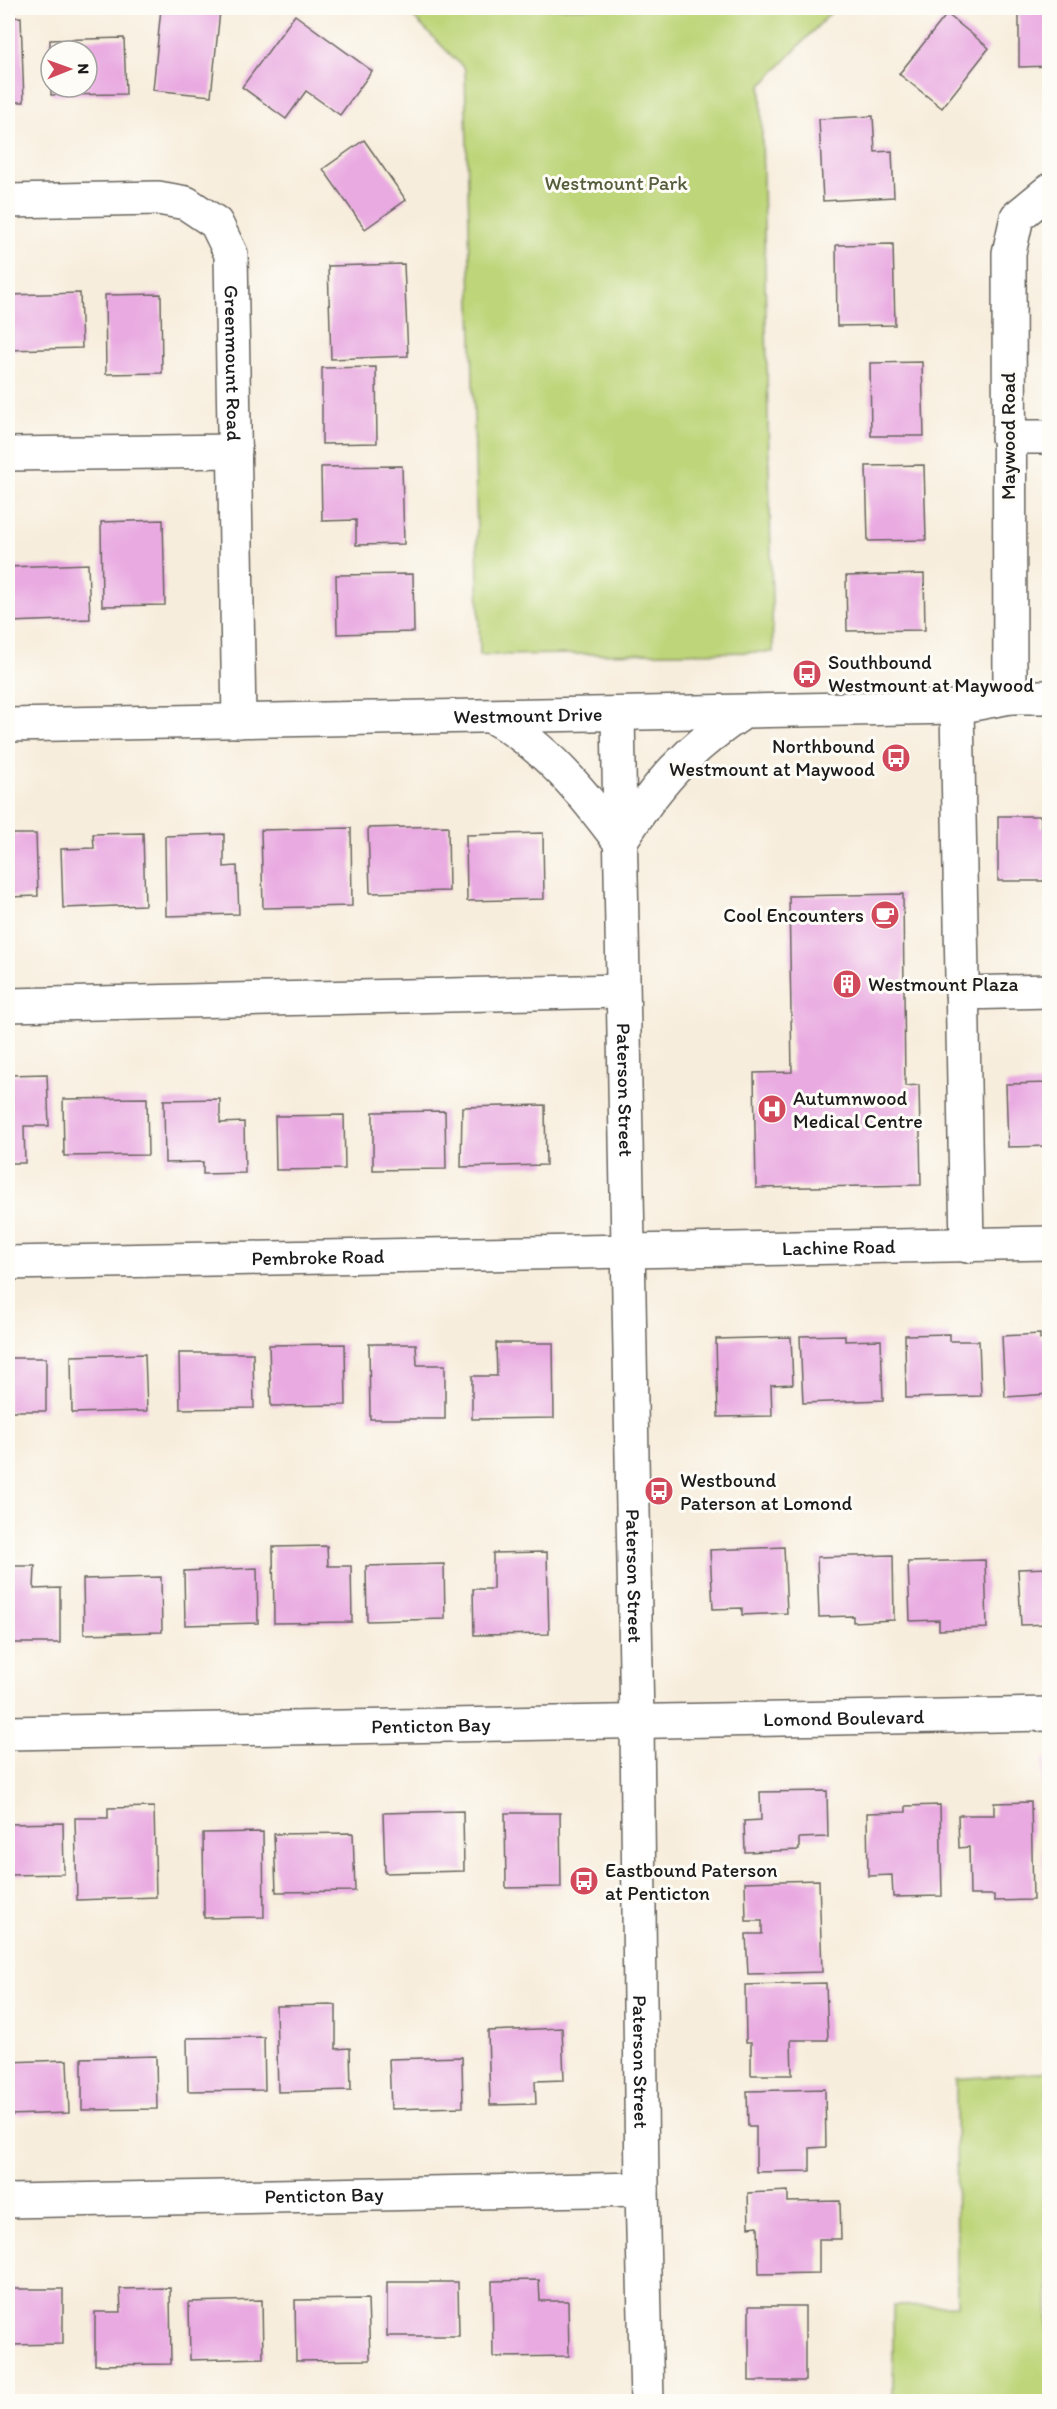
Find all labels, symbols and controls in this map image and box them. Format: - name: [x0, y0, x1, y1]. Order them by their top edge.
- north arrow: [39, 39, 99, 99]
- text: N: [74, 63, 93, 74]
- park label: Westmount Park: [544, 171, 688, 195]
- street label: Greenmount Road: [220, 285, 246, 442]
- street label: Maywood Road: [996, 372, 1020, 500]
- place label: Southbound Westmount at Maywood: [828, 650, 1034, 697]
- bus stop icon: Southbound Westmount at Maywood: [791, 658, 823, 690]
- street label: Westmount Drive: [453, 702, 603, 729]
- place label: Northbound Westmount at Maywood: [669, 734, 875, 781]
- bus stop icon: Northbound Westmount at Maywood: [880, 742, 912, 774]
- cafe icon: Cool Encounters: [869, 899, 901, 931]
- place label: Cool Encounters: [723, 903, 864, 927]
- building icon: Westmount Plaza: [831, 968, 863, 1000]
- place label: Westmount Plaza: [868, 972, 1019, 996]
- street label: Paterson Street: [612, 1023, 638, 1157]
- place label: Autumnwood Medical Centre: [793, 1086, 923, 1133]
- hospital icon: Autumnwood Medical Centre: [756, 1093, 788, 1125]
- street label: Lachine Road: [782, 1234, 896, 1260]
- street label: Pembroke Road: [251, 1244, 385, 1270]
- place label: Westbound Paterson at Lomond: [680, 1468, 853, 1515]
- bus stop icon: Westbound Paterson at Lomond: [643, 1475, 675, 1507]
- street label: Paterson Street: [621, 1509, 648, 1643]
- street label: Lomond Boulevard: [763, 1704, 925, 1731]
- street label: Penticton Bay: [371, 1712, 491, 1738]
- place label: Eastbound Paterson at Penticton: [605, 1858, 778, 1905]
- bus stop icon: Eastbound Paterson at Penticton: [568, 1865, 600, 1897]
- street label: Paterson Street: [628, 1995, 653, 2129]
- street label: Penticton Bay: [264, 2182, 384, 2208]

